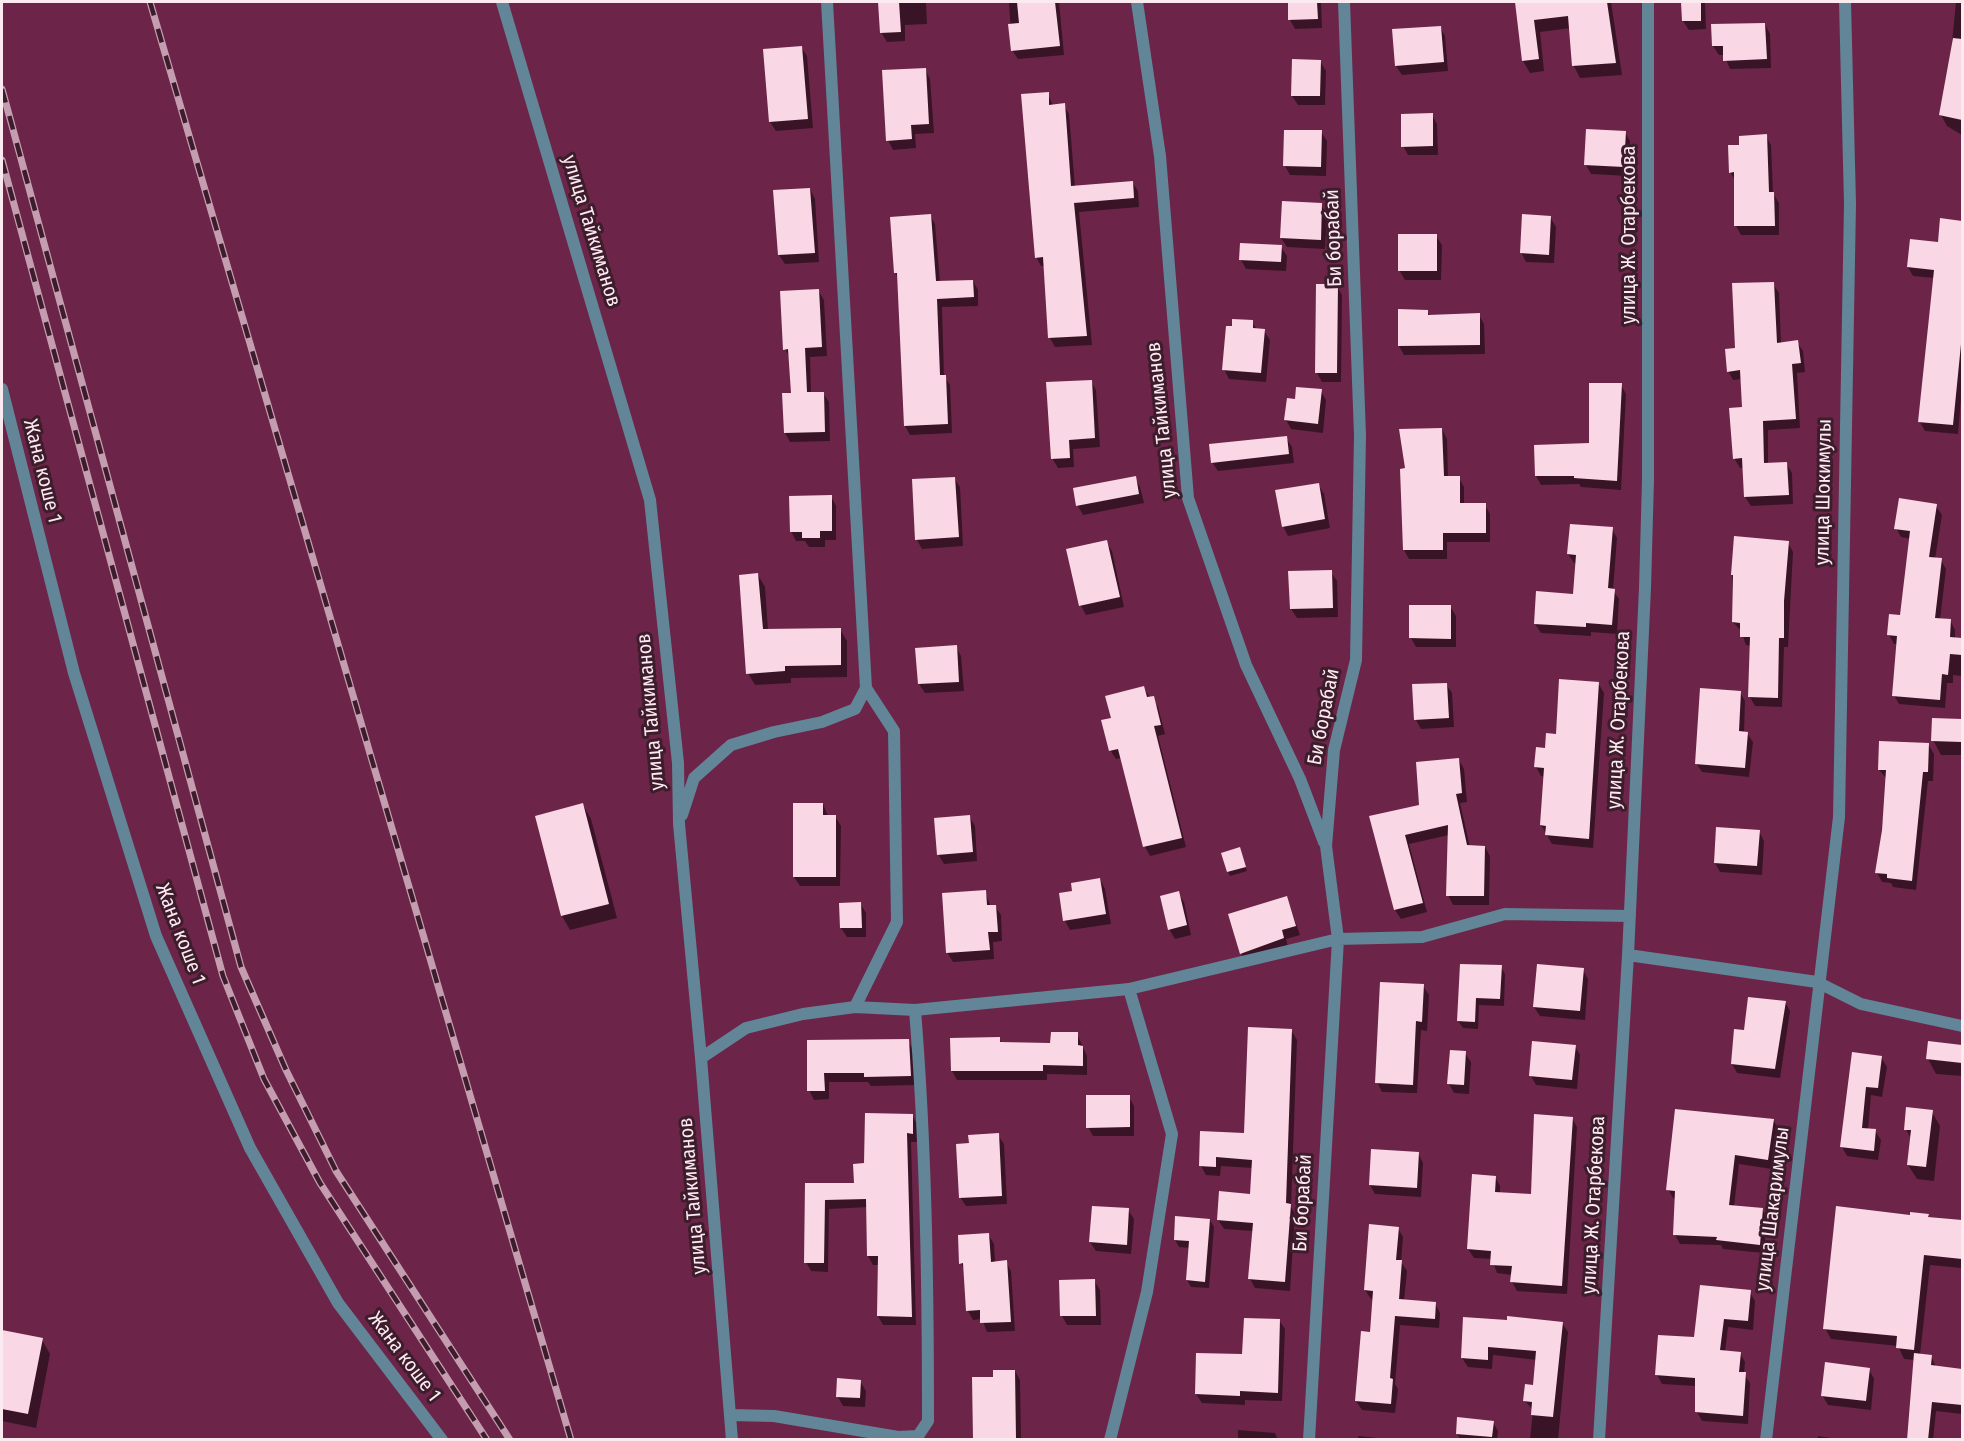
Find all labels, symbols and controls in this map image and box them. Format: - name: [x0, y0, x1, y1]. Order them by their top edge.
- street label: улица Ж. Отарбекова: [1617, 146, 1641, 324]
- street label: улица Тайкиманов: [557, 152, 625, 310]
- street label: Би борабай: [1320, 189, 1348, 287]
- street label: улица Тайкиманов: [1142, 341, 1182, 499]
- street label: Жана коше 1: [18, 417, 66, 525]
- street label: улица Шокимулы: [1811, 419, 1837, 565]
- street label: улица Ж. Отарбекова: [1602, 630, 1636, 810]
- street label: улица Тайкиманов: [632, 633, 670, 791]
- street label: Би борабай: [1303, 667, 1345, 767]
- street label: Жана коше 1: [150, 880, 210, 988]
- street label: улица Ж. Отарбекова: [1577, 1115, 1611, 1295]
- street label: улица Тайкиманов: [674, 1117, 712, 1275]
- street label: улица Шакаримулы: [1751, 1125, 1795, 1293]
- street label: Би борабай: [1288, 1154, 1318, 1252]
- street label: Жана коше 1: [363, 1307, 445, 1407]

